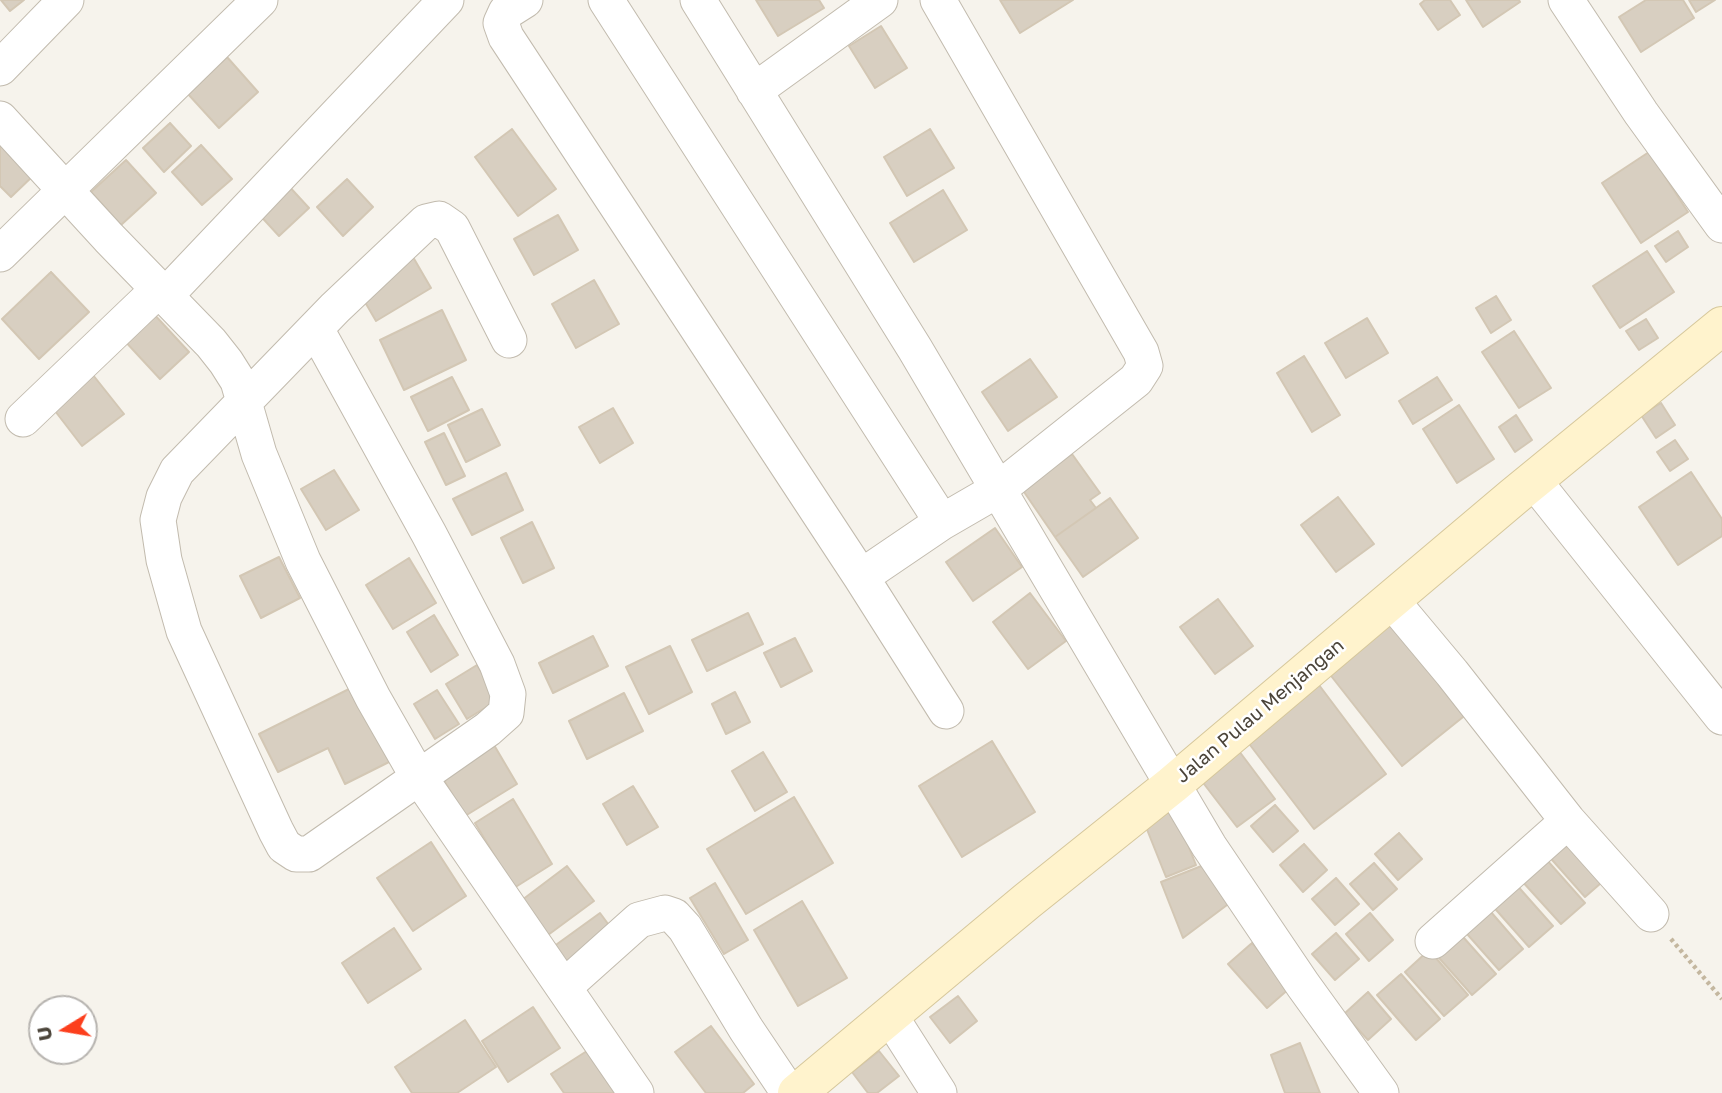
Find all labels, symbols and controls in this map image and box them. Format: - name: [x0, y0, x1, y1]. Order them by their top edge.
- street label: Jalan Pulau Menjangan: [1171, 634, 1349, 788]
- north arrow: [28, 995, 98, 1065]
- text: U: [31, 1025, 56, 1043]

